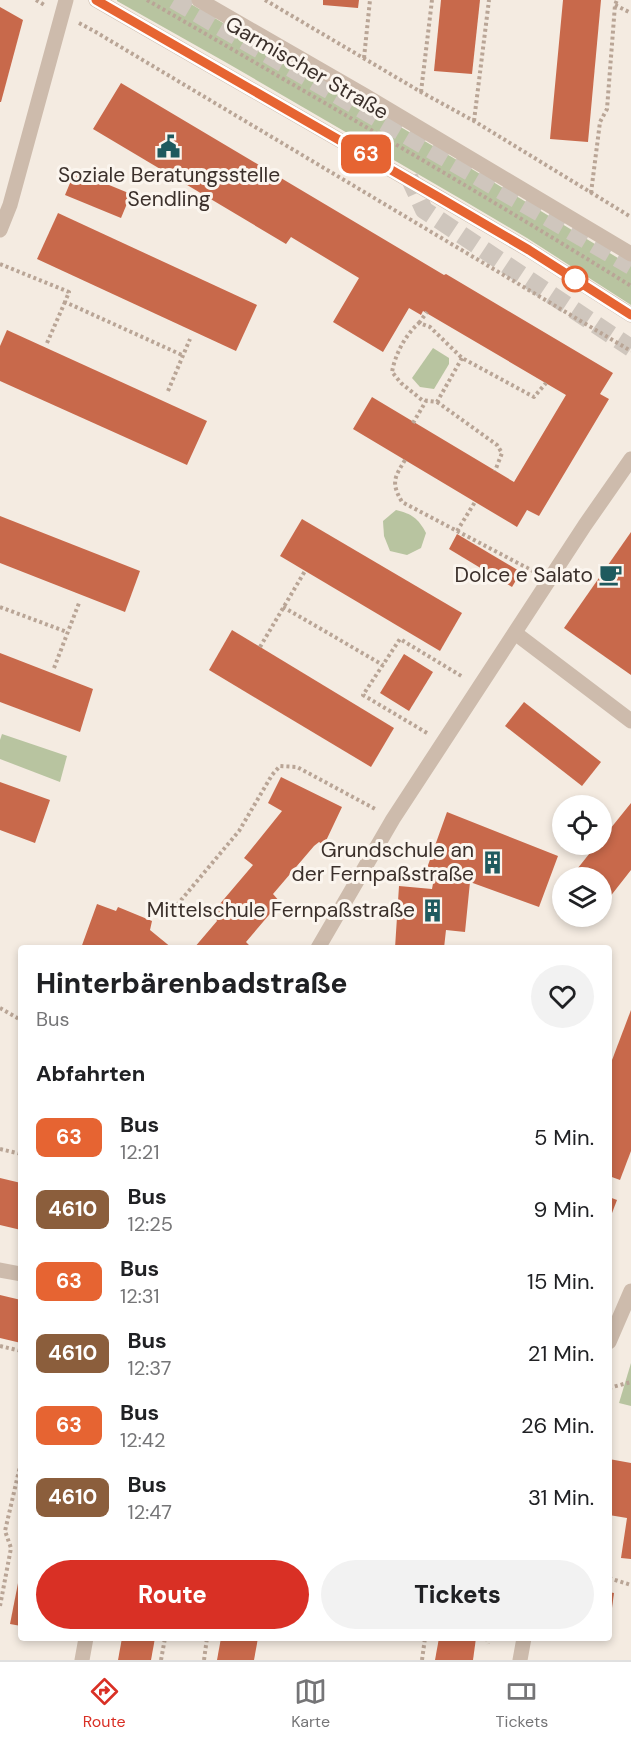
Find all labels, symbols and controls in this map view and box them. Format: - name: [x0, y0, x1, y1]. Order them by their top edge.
- street label: Garmischer Straße: [220, 10, 394, 126]
- public building icon: Soziale Beratungsstelle Sendling: [156, 134, 182, 160]
- line badge: 63: [339, 134, 393, 174]
- text: 63: [353, 140, 379, 168]
- place label: Soziale Beratungsstelle Sendling: [58, 161, 280, 213]
- unlabelled marker: [562, 266, 588, 292]
- place label: Dolce e Salato: [455, 561, 593, 589]
- cafe icon: Dolce e Salato: [598, 562, 624, 588]
- map controls: [552, 795, 612, 927]
- button: locate: [552, 795, 612, 855]
- place label: Grundschule an der Fernpaßstraße: [292, 836, 474, 888]
- building icon: Grundschule an der Fernpaßstraße: [479, 849, 505, 875]
- button: layers: [552, 867, 612, 927]
- place label: Mittelschule Fernpaßstraße: [147, 896, 415, 924]
- building icon: Mittelschule Fernpaßstraße: [420, 897, 446, 923]
- text: Hinterbärenbadstraße: [36, 965, 347, 1002]
- button: heart: [531, 965, 594, 1028]
- text: Bus: [36, 1006, 70, 1032]
- text: Abfahrten: [36, 1059, 145, 1088]
- text: Bus: [120, 1110, 159, 1139]
- text: 63: [56, 1123, 82, 1151]
- text: 5 Min.: [534, 1123, 594, 1152]
- text: 12:21: [120, 1139, 160, 1165]
- text: Bus: [127, 1182, 167, 1211]
- text: 4610: [48, 1195, 97, 1223]
- text: 9 Min.: [534, 1195, 594, 1224]
- text: 12:25: [127, 1211, 173, 1237]
- text: Bus: [120, 1254, 159, 1283]
- text: 63: [56, 1267, 82, 1295]
- text: 15 Min.: [527, 1267, 594, 1296]
- text: 12:31: [120, 1283, 160, 1309]
- text: Bus: [127, 1326, 167, 1355]
- text: 4610: [48, 1339, 97, 1367]
- text: 21 Min.: [528, 1339, 594, 1368]
- text: 12:37: [127, 1355, 171, 1381]
- text: Bus: [120, 1398, 159, 1427]
- text: 63: [56, 1411, 82, 1439]
- text: 26 Min.: [521, 1411, 594, 1440]
- text: 12:42: [120, 1427, 165, 1453]
- text: Bus: [127, 1470, 167, 1499]
- text: 4610: [48, 1483, 97, 1511]
- text: 31 Min.: [528, 1483, 594, 1512]
- text: 12:47: [127, 1499, 172, 1525]
- button: Route: [36, 1560, 309, 1629]
- button: Tickets: [321, 1560, 594, 1629]
- tab: Route: [83, 1675, 126, 1732]
- tab: Karte: [291, 1675, 330, 1732]
- tab: Tickets: [496, 1675, 548, 1732]

